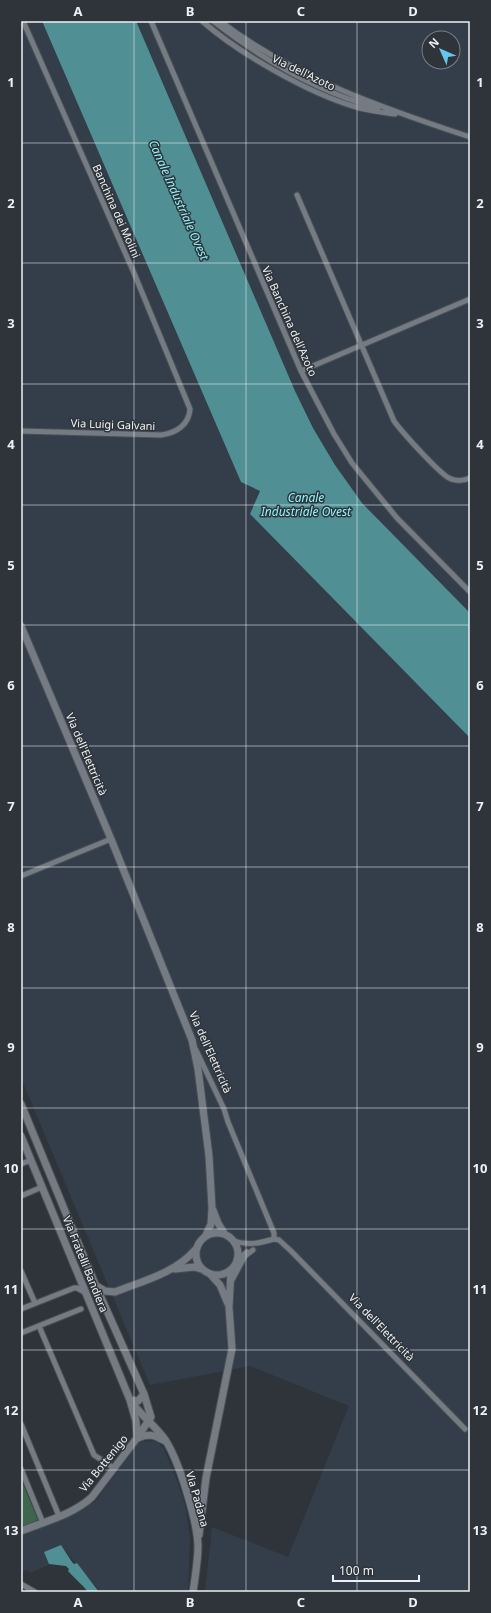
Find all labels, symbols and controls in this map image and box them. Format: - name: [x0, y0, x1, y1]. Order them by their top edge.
- text: A: [74, 2, 83, 20]
- text: B: [186, 2, 194, 20]
- text: C: [297, 2, 305, 20]
- text: D: [408, 2, 418, 20]
- north arrow: [421, 30, 461, 70]
- text: N: [425, 34, 442, 51]
- street label: Via dell'Azoto: [270, 50, 338, 94]
- text: 1: [7, 73, 15, 91]
- text: 1: [476, 73, 484, 91]
- water label: Canale Industriale Ovest: [145, 137, 214, 264]
- street label: Banchina dei Molini: [90, 162, 144, 260]
- text: 2: [7, 194, 15, 212]
- text: 2: [476, 194, 484, 212]
- street label: Via Banchina dell'Azoto: [259, 264, 321, 379]
- text: 3: [7, 314, 15, 332]
- text: 3: [476, 314, 484, 332]
- street label: Via Luigi Galvani: [70, 415, 156, 433]
- text: 4: [7, 435, 15, 453]
- text: 4: [476, 435, 484, 453]
- water label: Canale Industriale Ovest: [260, 489, 352, 520]
- text: 5: [7, 556, 15, 574]
- text: 5: [476, 556, 484, 574]
- text: 6: [7, 676, 15, 694]
- text: 6: [476, 676, 484, 694]
- street label: Via dell'Elettricità: [63, 710, 111, 798]
- text: 7: [7, 797, 15, 815]
- text: 7: [476, 797, 484, 815]
- text: 8: [7, 918, 15, 936]
- text: 8: [476, 918, 484, 936]
- street label: Via dell'Elettricità: [186, 1009, 236, 1095]
- text: 9: [7, 1038, 15, 1056]
- text: 9: [476, 1038, 484, 1056]
- text: 10: [4, 1159, 18, 1177]
- text: 10: [473, 1159, 487, 1177]
- street label: Via Fratelli Bandiera: [60, 1214, 112, 1314]
- text: 11: [4, 1280, 18, 1298]
- text: 11: [473, 1280, 487, 1298]
- street label: Via dell'Elettricità: [346, 1290, 418, 1364]
- text: 12: [4, 1401, 18, 1419]
- text: 12: [473, 1401, 487, 1419]
- street label: Via Bottenigo: [75, 1431, 131, 1495]
- street label: Via Padana: [183, 1469, 213, 1529]
- text: 13: [4, 1521, 18, 1539]
- text: 13: [473, 1521, 487, 1539]
- scale bar: [333, 1557, 419, 1583]
- text: 100 m: [339, 1562, 374, 1579]
- text: A: [74, 1593, 83, 1611]
- text: B: [186, 1593, 194, 1611]
- text: C: [297, 1593, 305, 1611]
- text: D: [408, 1593, 418, 1611]

